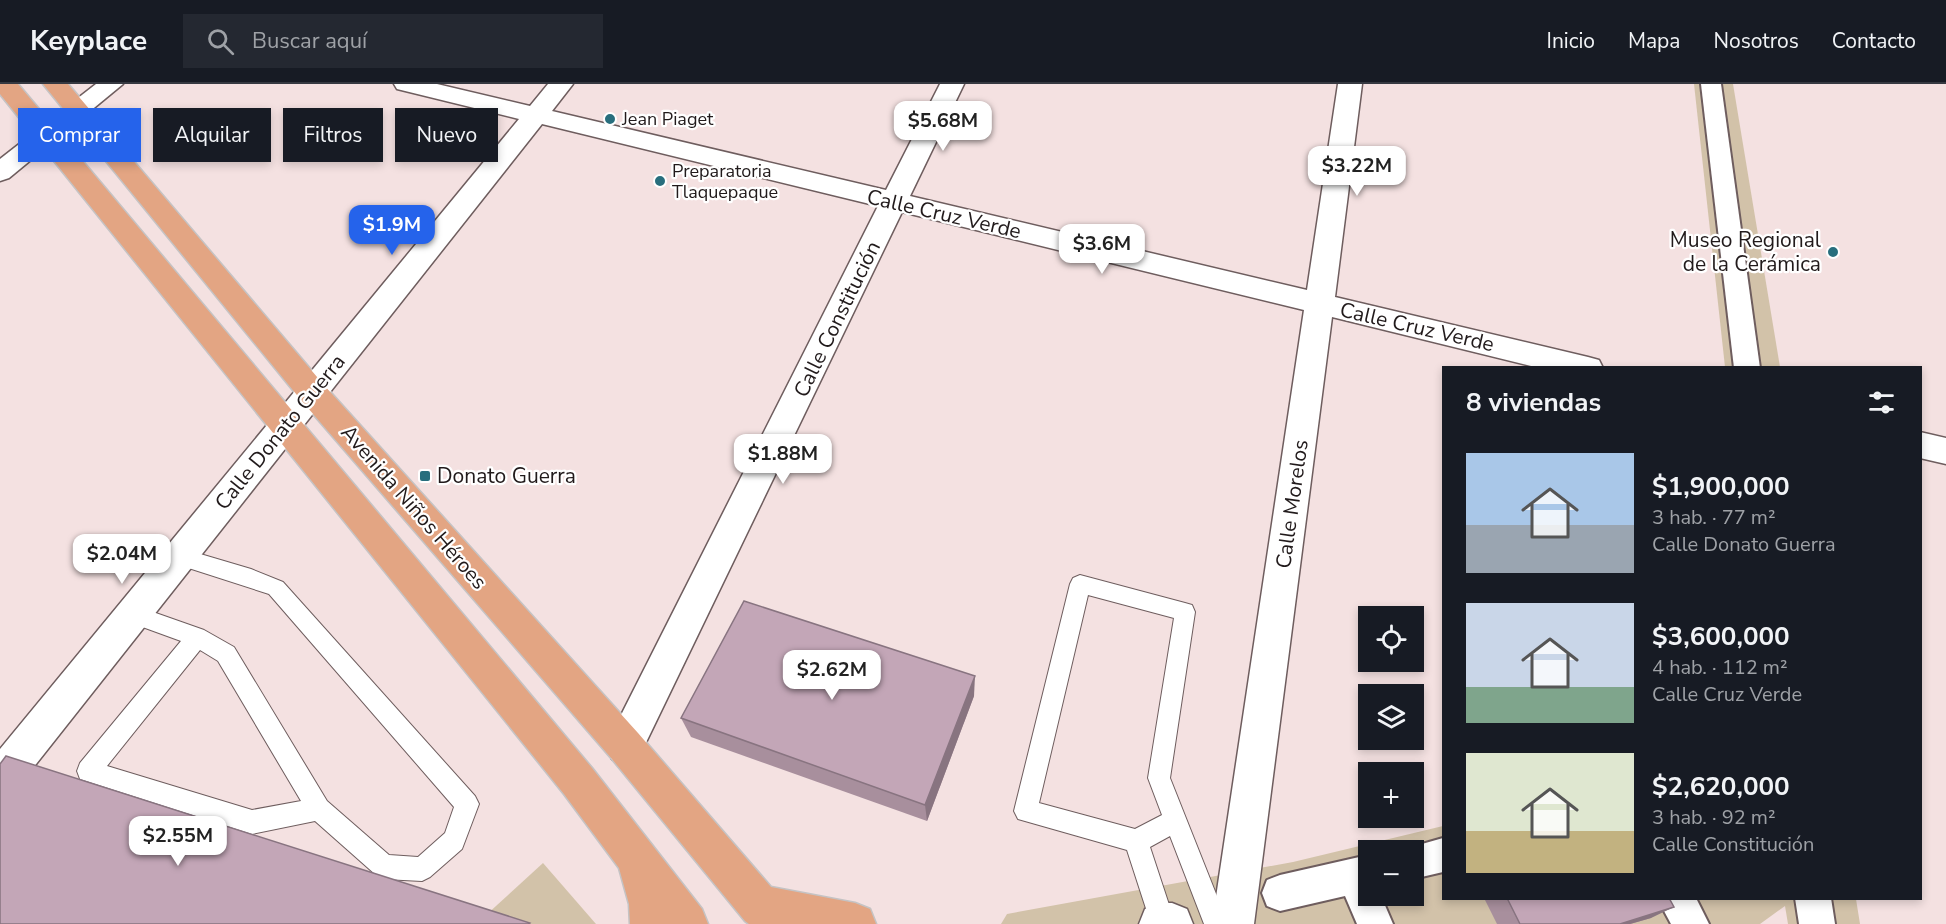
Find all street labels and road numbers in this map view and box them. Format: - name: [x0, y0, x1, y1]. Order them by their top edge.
- street label: Calle Cruz Verde: [864, 183, 1024, 245]
- street label: Calle Constitución: [787, 236, 887, 402]
- street label: Calle Cruz Verde: [1337, 296, 1497, 358]
- street label: Calle Donato Guerra: [208, 348, 352, 516]
- street label: Avenida Niños Héroes: [335, 419, 493, 595]
- street label: Calle Morelos: [1269, 438, 1315, 570]

